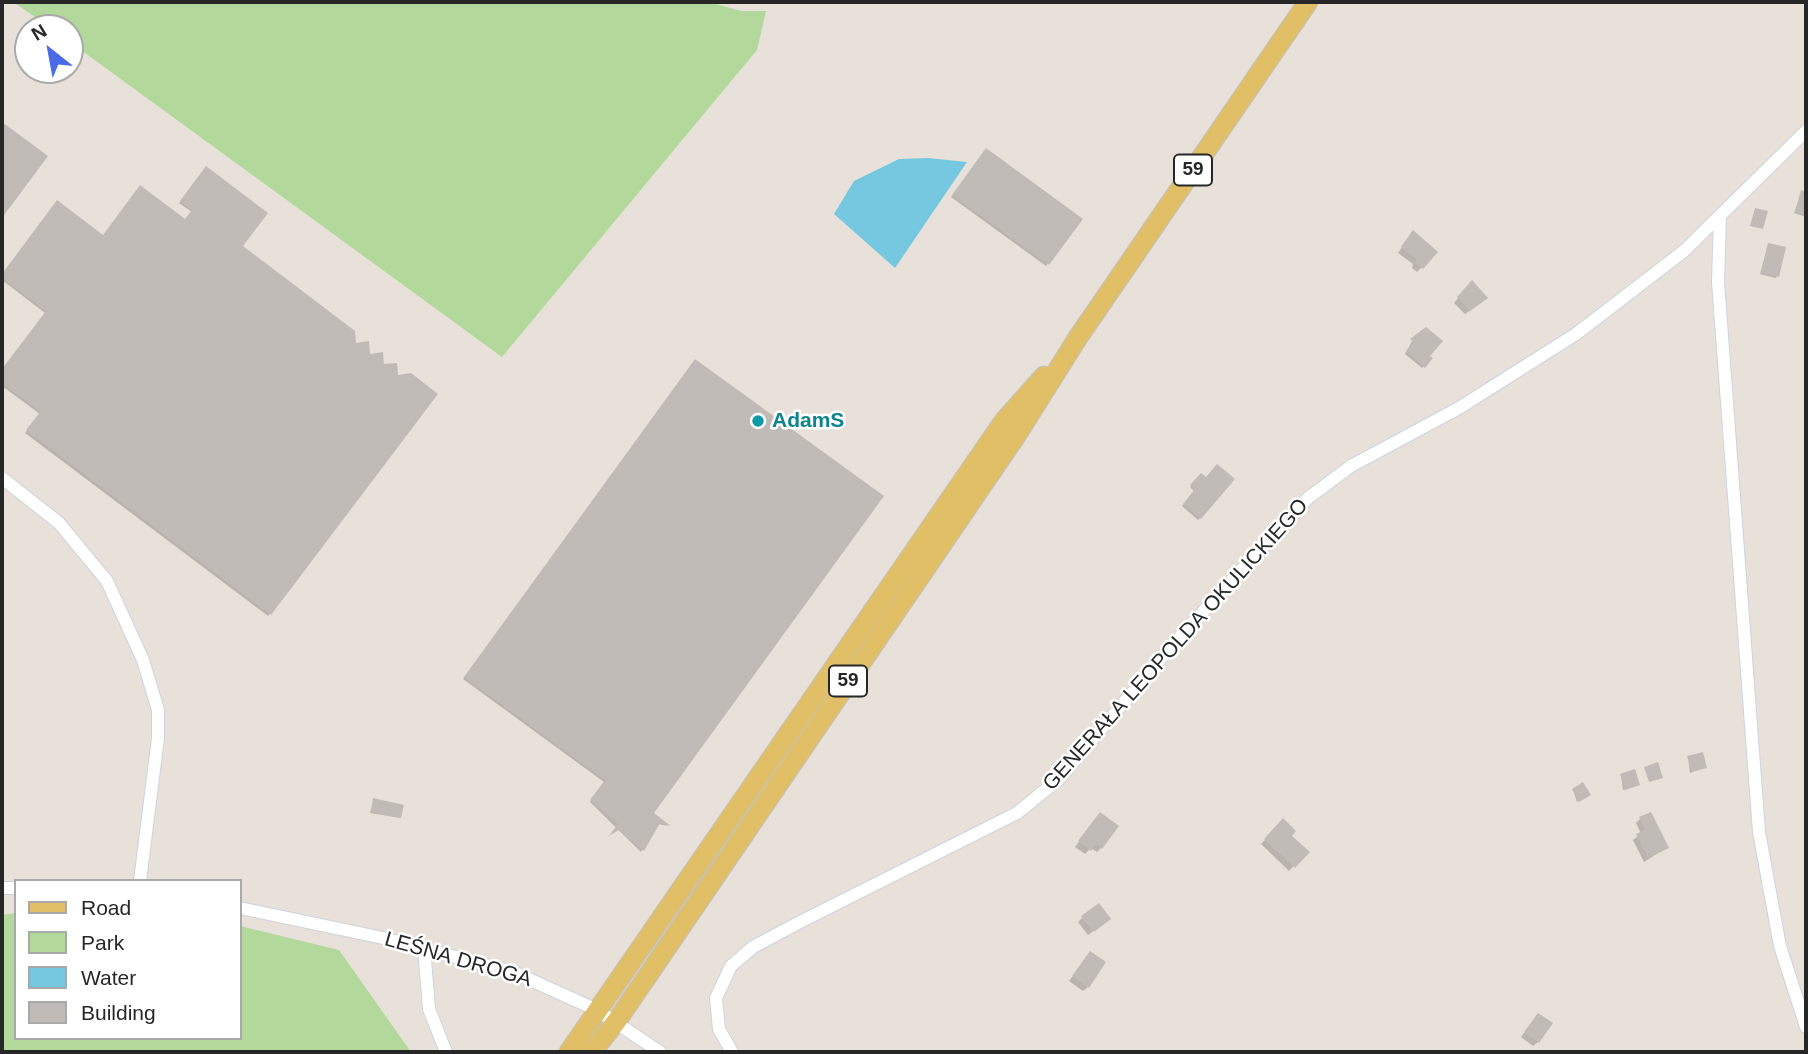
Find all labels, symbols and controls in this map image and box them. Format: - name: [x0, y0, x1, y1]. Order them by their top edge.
- north arrow: [14, 14, 84, 84]
- text: N: [28, 20, 50, 45]
- road number: 59: [1174, 154, 1212, 186]
- place label: AdamS: [772, 408, 844, 434]
- marker: AdamS: [750, 413, 766, 429]
- street label: GENERAŁA LEOPOLDA OKULICKIEGO: [1038, 494, 1314, 796]
- road number: 59: [829, 666, 867, 696]
- legend: [14, 879, 242, 1040]
- text: Road: [81, 896, 131, 919]
- street label: LEŚNA DROGA: [382, 927, 534, 993]
- text: Park: [81, 931, 124, 954]
- text: Water: [81, 966, 136, 989]
- text: Building: [81, 1001, 156, 1024]

